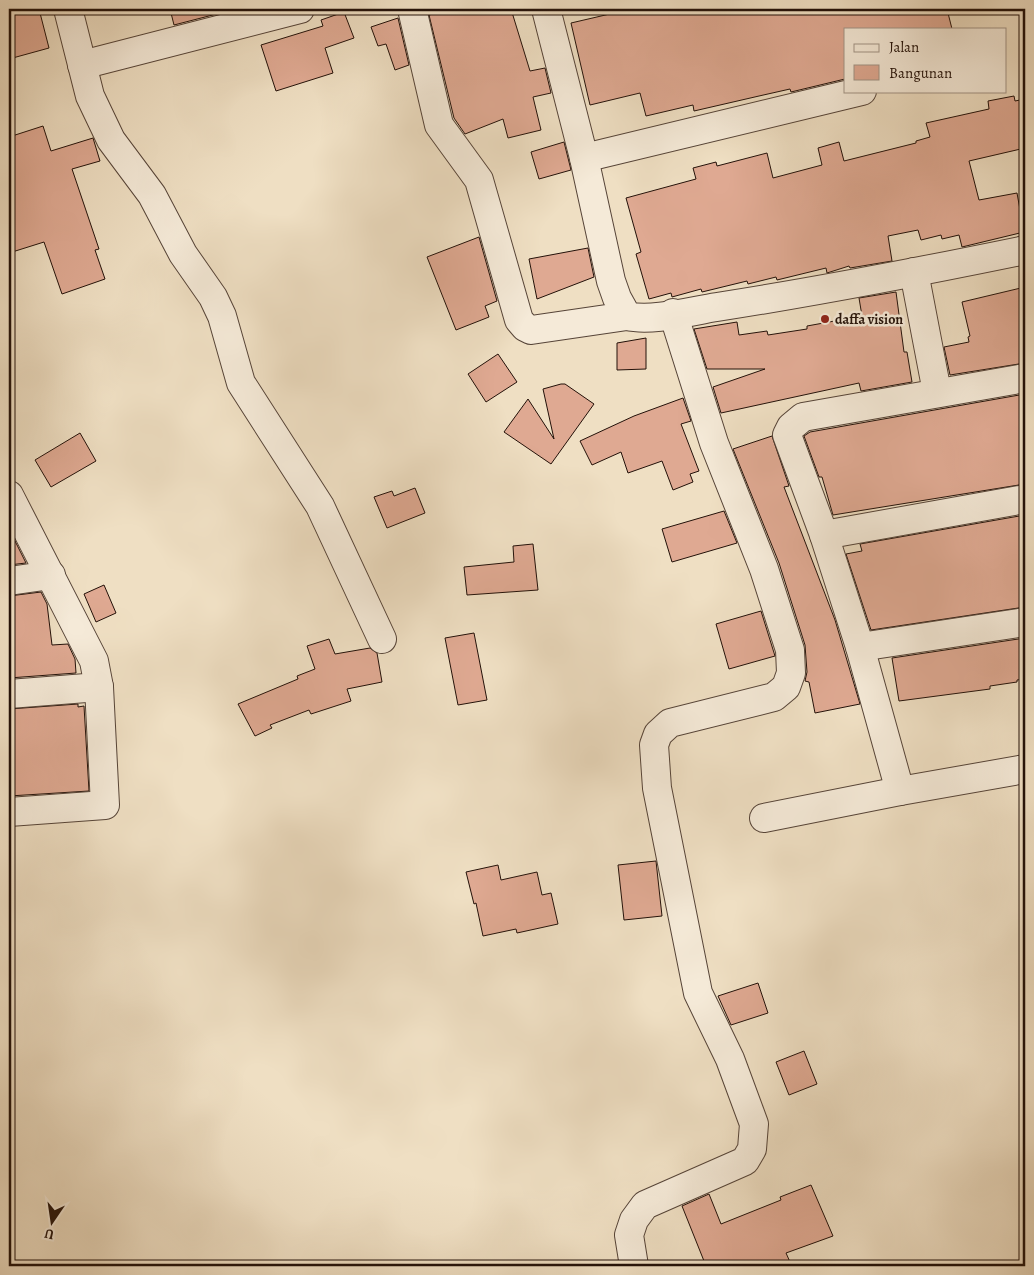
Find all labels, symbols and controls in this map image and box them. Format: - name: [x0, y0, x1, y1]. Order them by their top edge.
- legend: [844, 28, 1006, 92]
- text: Jalan: [889, 37, 919, 57]
- text: Bangunan: [889, 63, 952, 83]
- place label: daffa vision: [835, 310, 903, 329]
- marker: daffa vision: [819, 313, 831, 325]
- north arrow: [28, 1198, 78, 1248]
- text: U: [43, 1224, 56, 1244]

